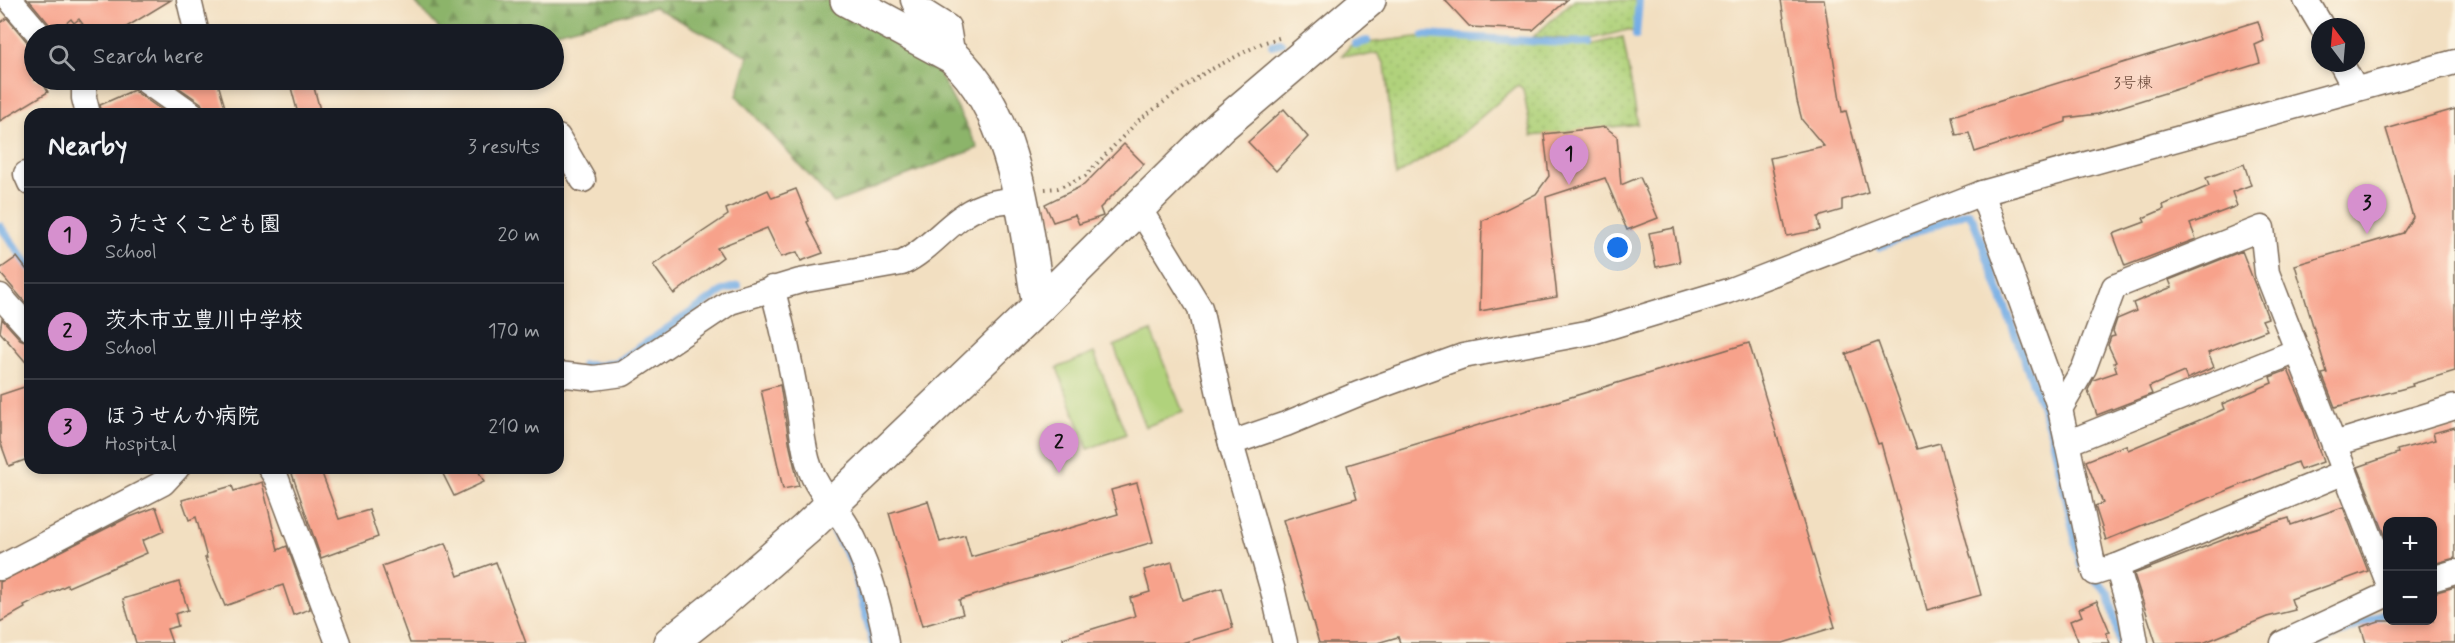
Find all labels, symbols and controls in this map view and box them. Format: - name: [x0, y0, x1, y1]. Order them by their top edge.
- north arrow: [2311, 18, 2365, 72]
- search box: [24, 24, 564, 90]
- icon: search: [45, 41, 78, 74]
- text: Search here: [93, 43, 204, 71]
- house number: 3号棟: [2113, 73, 2153, 94]
- text: Nearby: [48, 130, 127, 164]
- text: 3 results: [468, 134, 540, 161]
- pin: 1: [1550, 136, 1588, 185]
- pin: 3: [2348, 184, 2386, 234]
- text: うたさくこども園: [105, 211, 281, 239]
- text: 1: [63, 222, 72, 249]
- text: 20 m: [497, 222, 540, 249]
- your location: [1603, 233, 1632, 262]
- text: School: [105, 239, 157, 266]
- text: 茨木市立豊川中学校: [105, 307, 303, 335]
- text: 2: [63, 318, 72, 345]
- text: 170 m: [488, 318, 540, 345]
- text: School: [105, 335, 157, 362]
- text: ほうせんか病院: [105, 403, 259, 431]
- text: 3: [63, 414, 72, 441]
- text: 210 m: [488, 414, 540, 441]
- pin: 2: [1040, 424, 1078, 473]
- text: Hospital: [105, 431, 176, 458]
- map controls: [2383, 517, 2437, 625]
- button: +: [2383, 517, 2437, 571]
- button: −: [2383, 571, 2437, 625]

